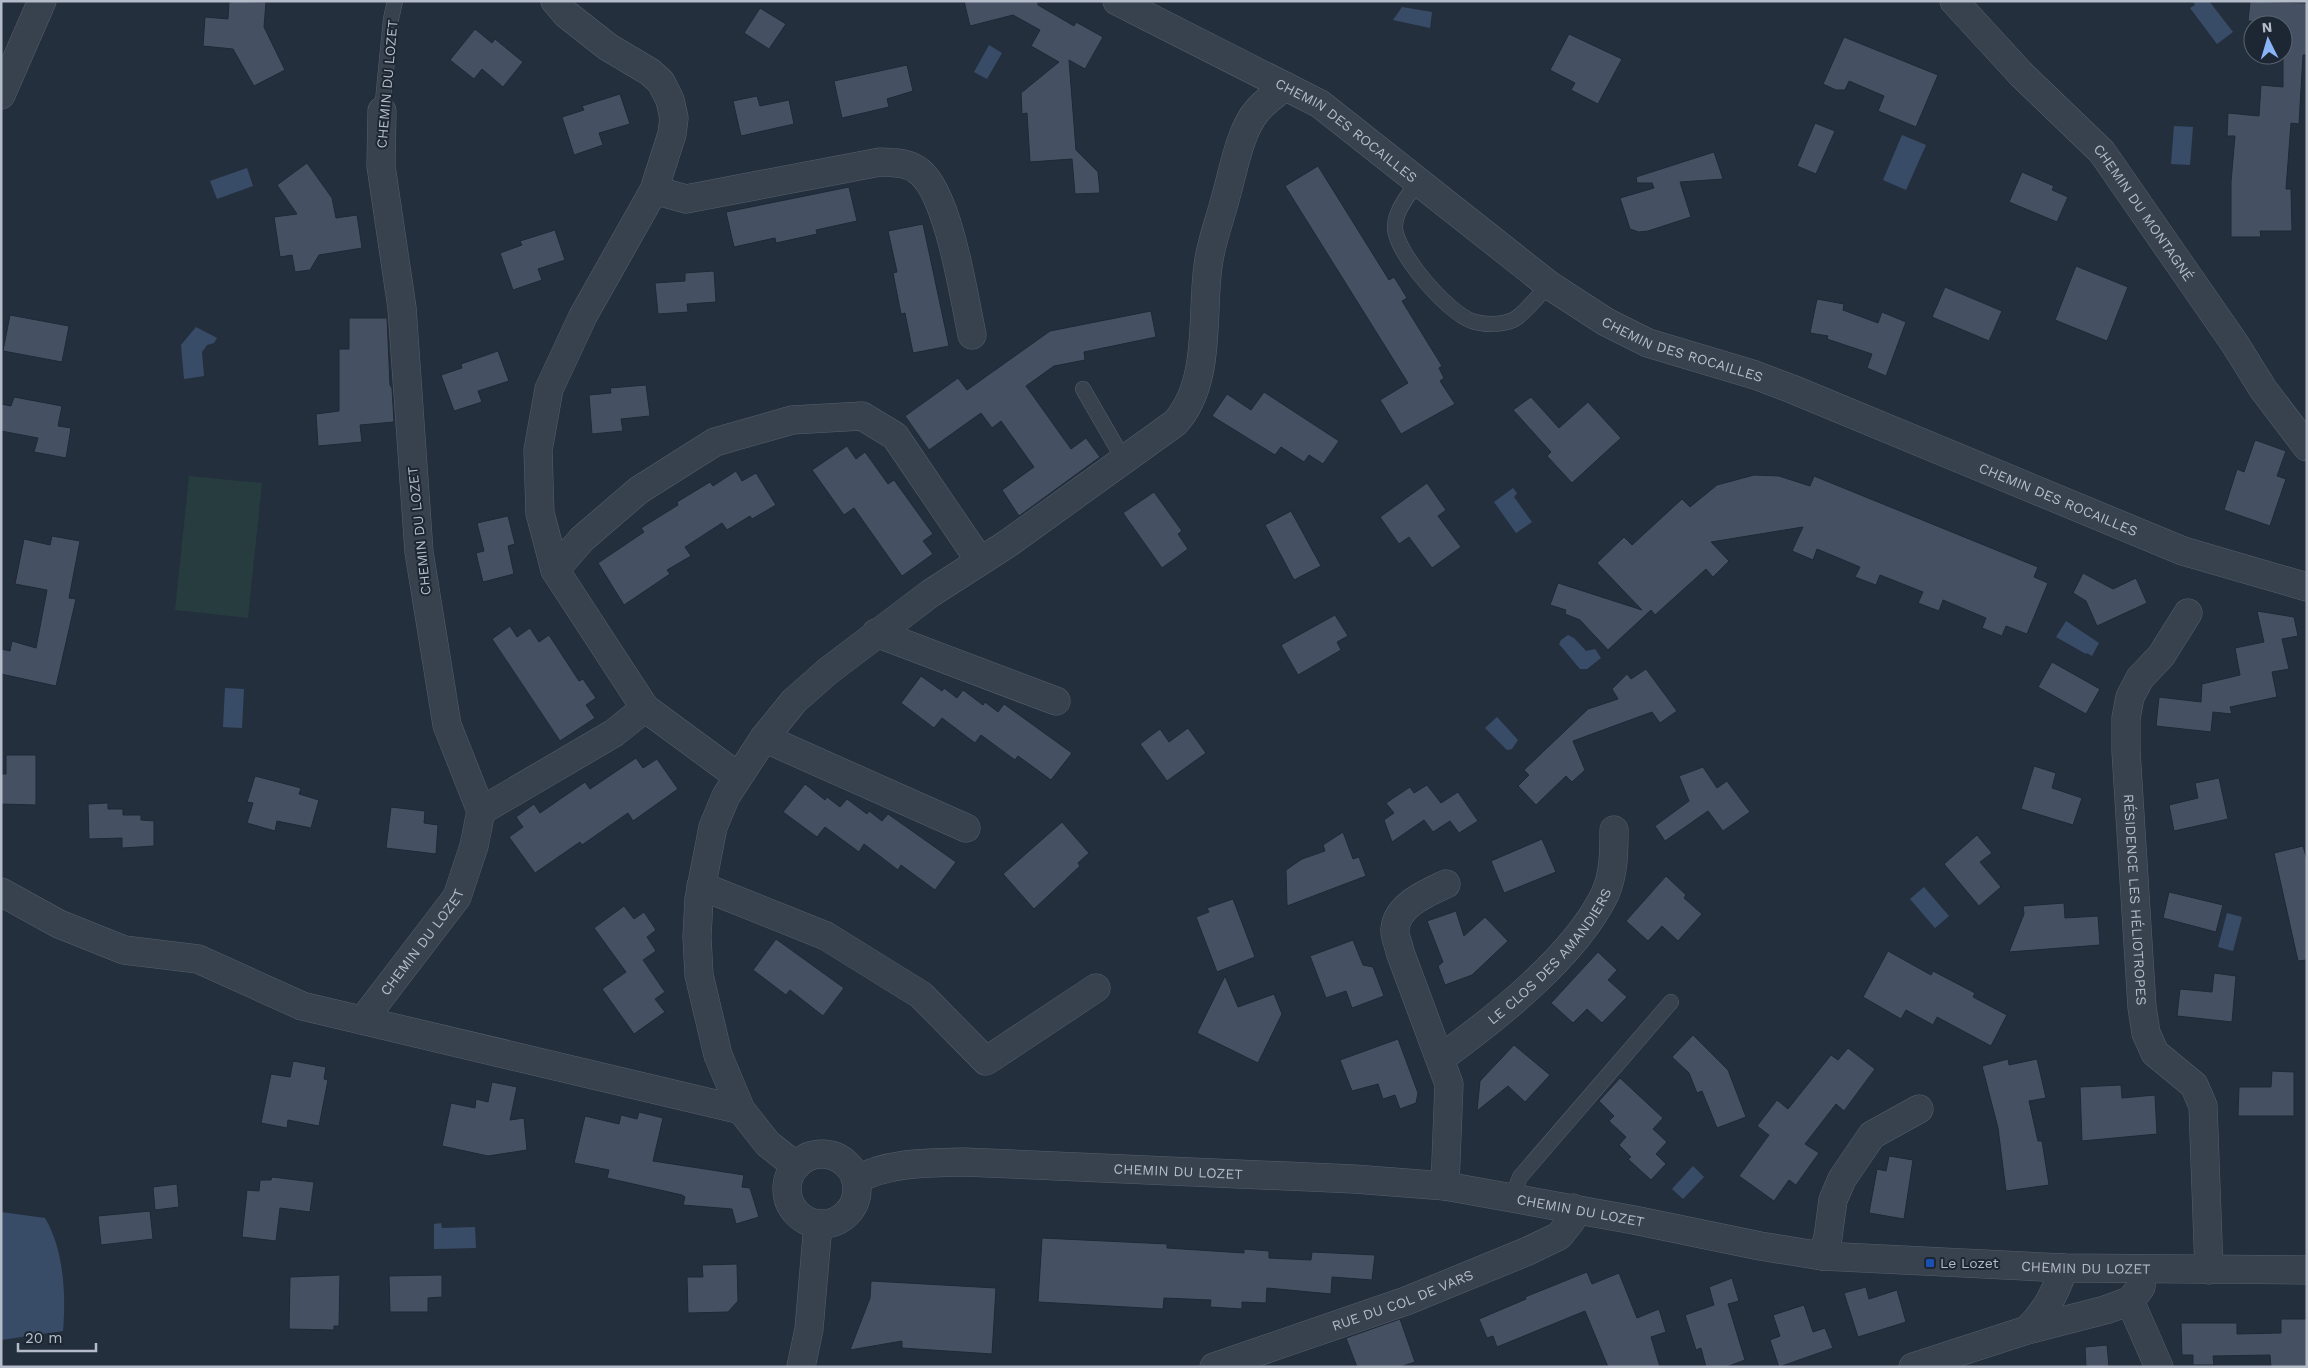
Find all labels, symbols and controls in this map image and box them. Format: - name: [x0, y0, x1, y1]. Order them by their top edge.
- north arrow: [2243, 15, 2293, 65]
- street label: CHEMIN DU LOZET: [373, 18, 401, 149]
- text: N: [2261, 19, 2273, 35]
- street label: CHEMIN DES ROCAILLES: [1273, 75, 1420, 186]
- street label: CHEMIN DU MONTAGNÉ: [2091, 141, 2197, 284]
- street label: CHEMIN DES ROCAILLES: [1599, 313, 1765, 385]
- street label: CHEMIN DES ROCAILLES: [1977, 459, 2140, 539]
- street label: CHEMIN DU LOZET: [404, 465, 434, 596]
- street label: RÉSIDENCE LES HÉLIOTROPES: [2121, 794, 2150, 1006]
- street label: CHEMIN DU LOZET: [377, 886, 467, 998]
- street label: LE CLOS DES AMANDIERS: [1484, 886, 1614, 1028]
- street label: CHEMIN DU LOZET: [1113, 1161, 1244, 1182]
- street label: CHEMIN DU LOZET: [1515, 1191, 1646, 1230]
- place label: Le Lozet: [1940, 1255, 1999, 1271]
- marker: Le Lozet: [1924, 1257, 1936, 1269]
- street label: CHEMIN DU LOZET: [2021, 1258, 2151, 1277]
- street label: RUE DU COL DE VARS: [1330, 1266, 1476, 1334]
- scale bar: [18, 1320, 95, 1352]
- text: 20 m: [25, 1329, 63, 1347]

